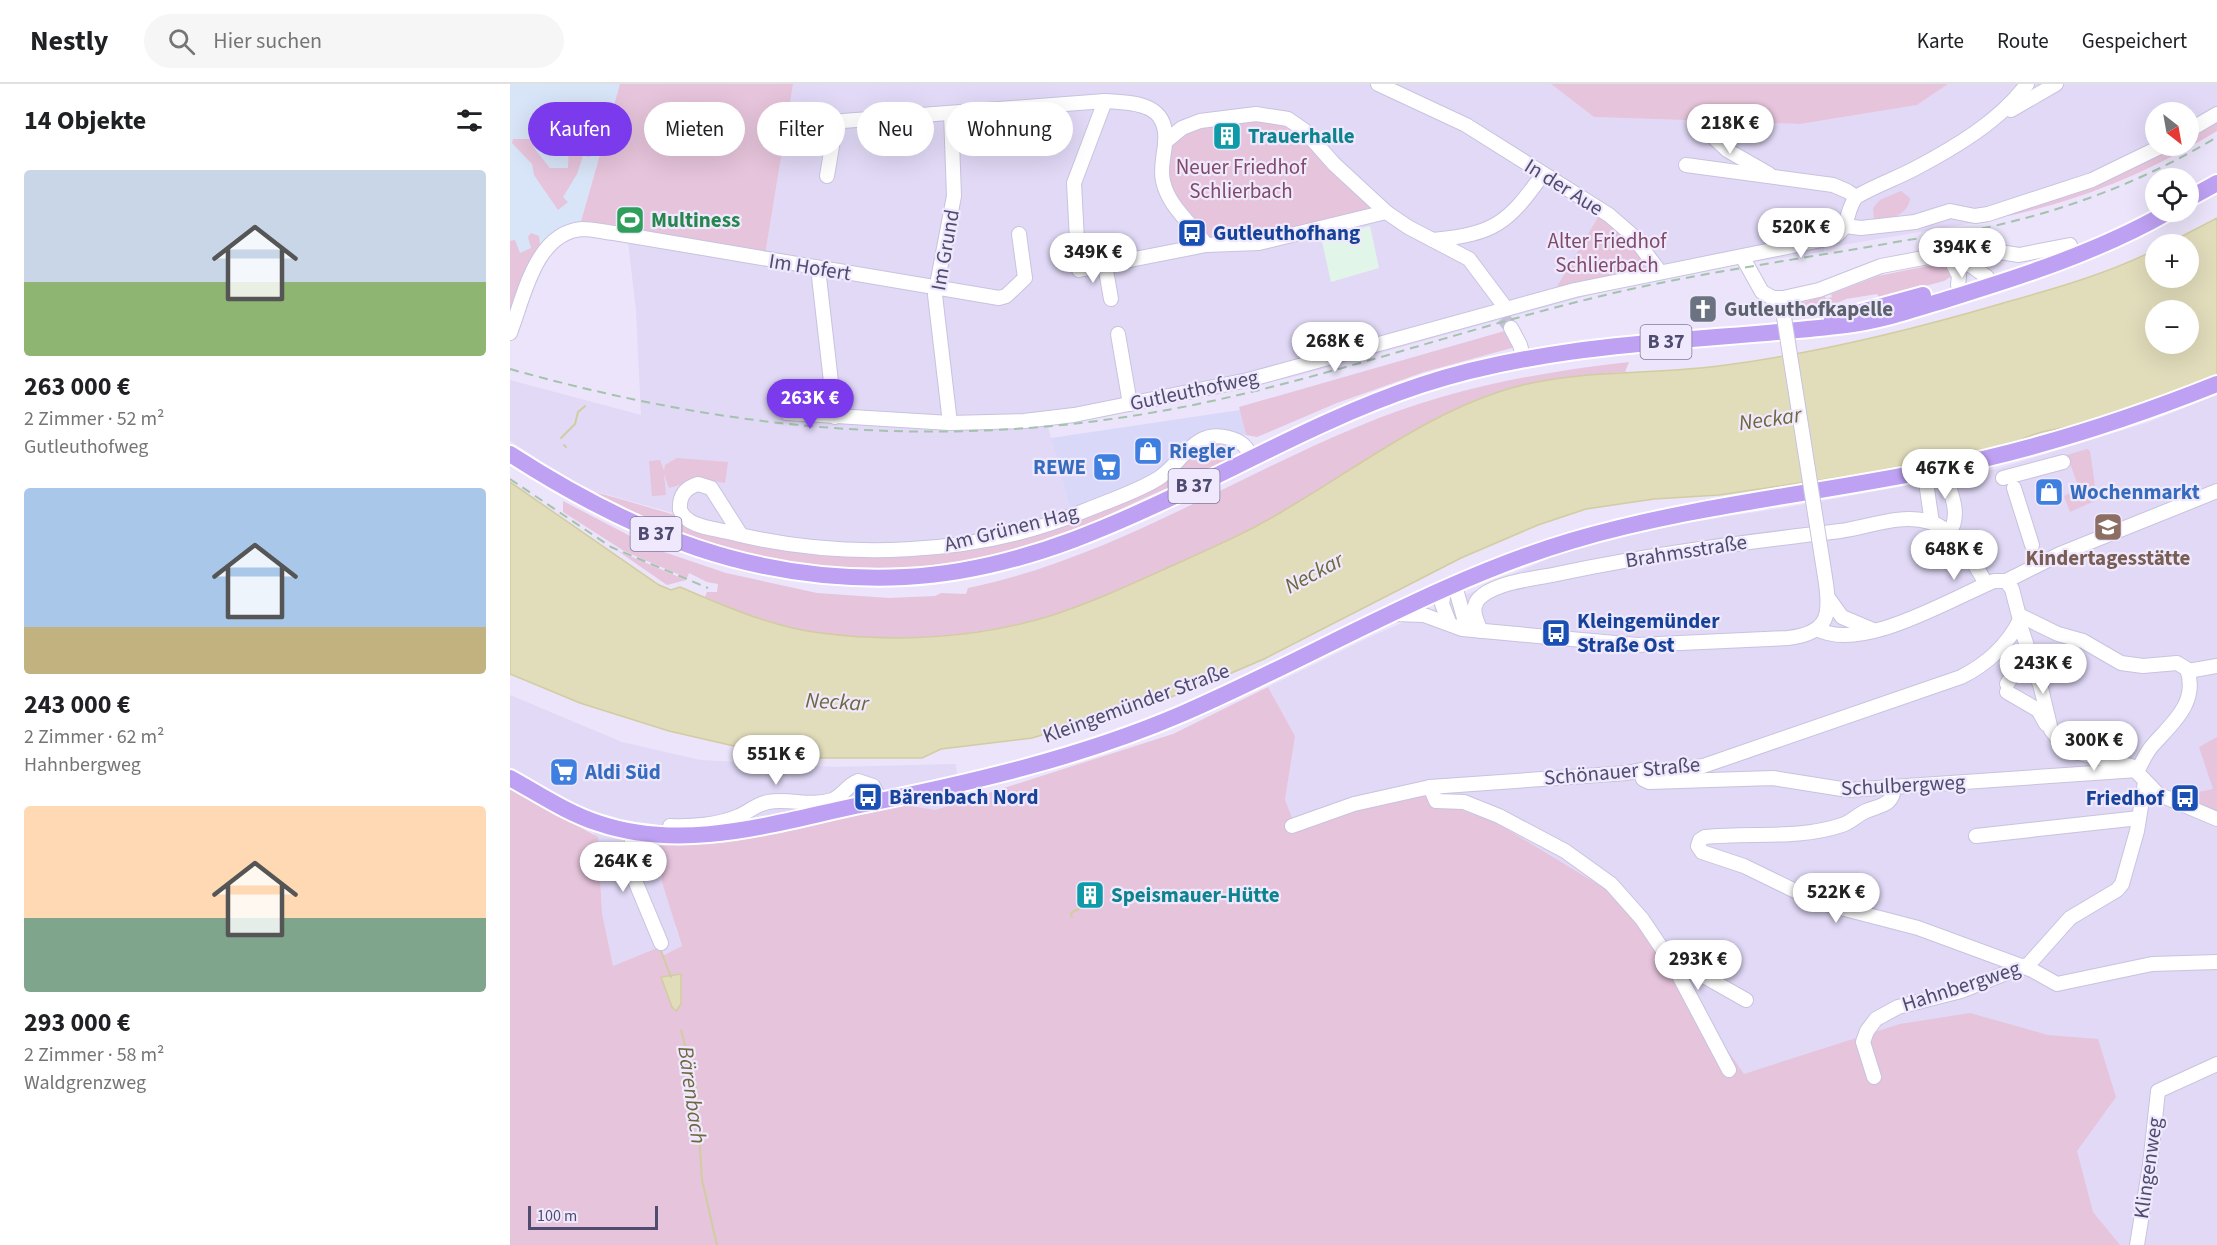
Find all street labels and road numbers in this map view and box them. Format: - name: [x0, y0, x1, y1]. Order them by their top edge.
- street label: In der Aue: [1519, 151, 1609, 223]
- street label: Im Grund: [923, 207, 967, 293]
- street label: Im Hofert: [767, 246, 853, 288]
- road number: B 37: [1640, 325, 1692, 359]
- street label: Gutleuthofweg: [1127, 362, 1261, 418]
- road number: B 37: [1168, 469, 1220, 503]
- street label: Am Grünen Hag: [941, 497, 1082, 559]
- road number: B 37: [630, 517, 682, 551]
- street label: Brahmsstraße: [1623, 527, 1749, 575]
- street label: Kleingemünder Straße: [1038, 655, 1234, 751]
- street label: Schönauer Straße: [1543, 749, 1701, 793]
- street label: Schulbergweg: [1840, 767, 1966, 803]
- street label: Hahnbergweg: [1898, 953, 2024, 1019]
- street label: Klingenweg: [2126, 1115, 2170, 1221]

